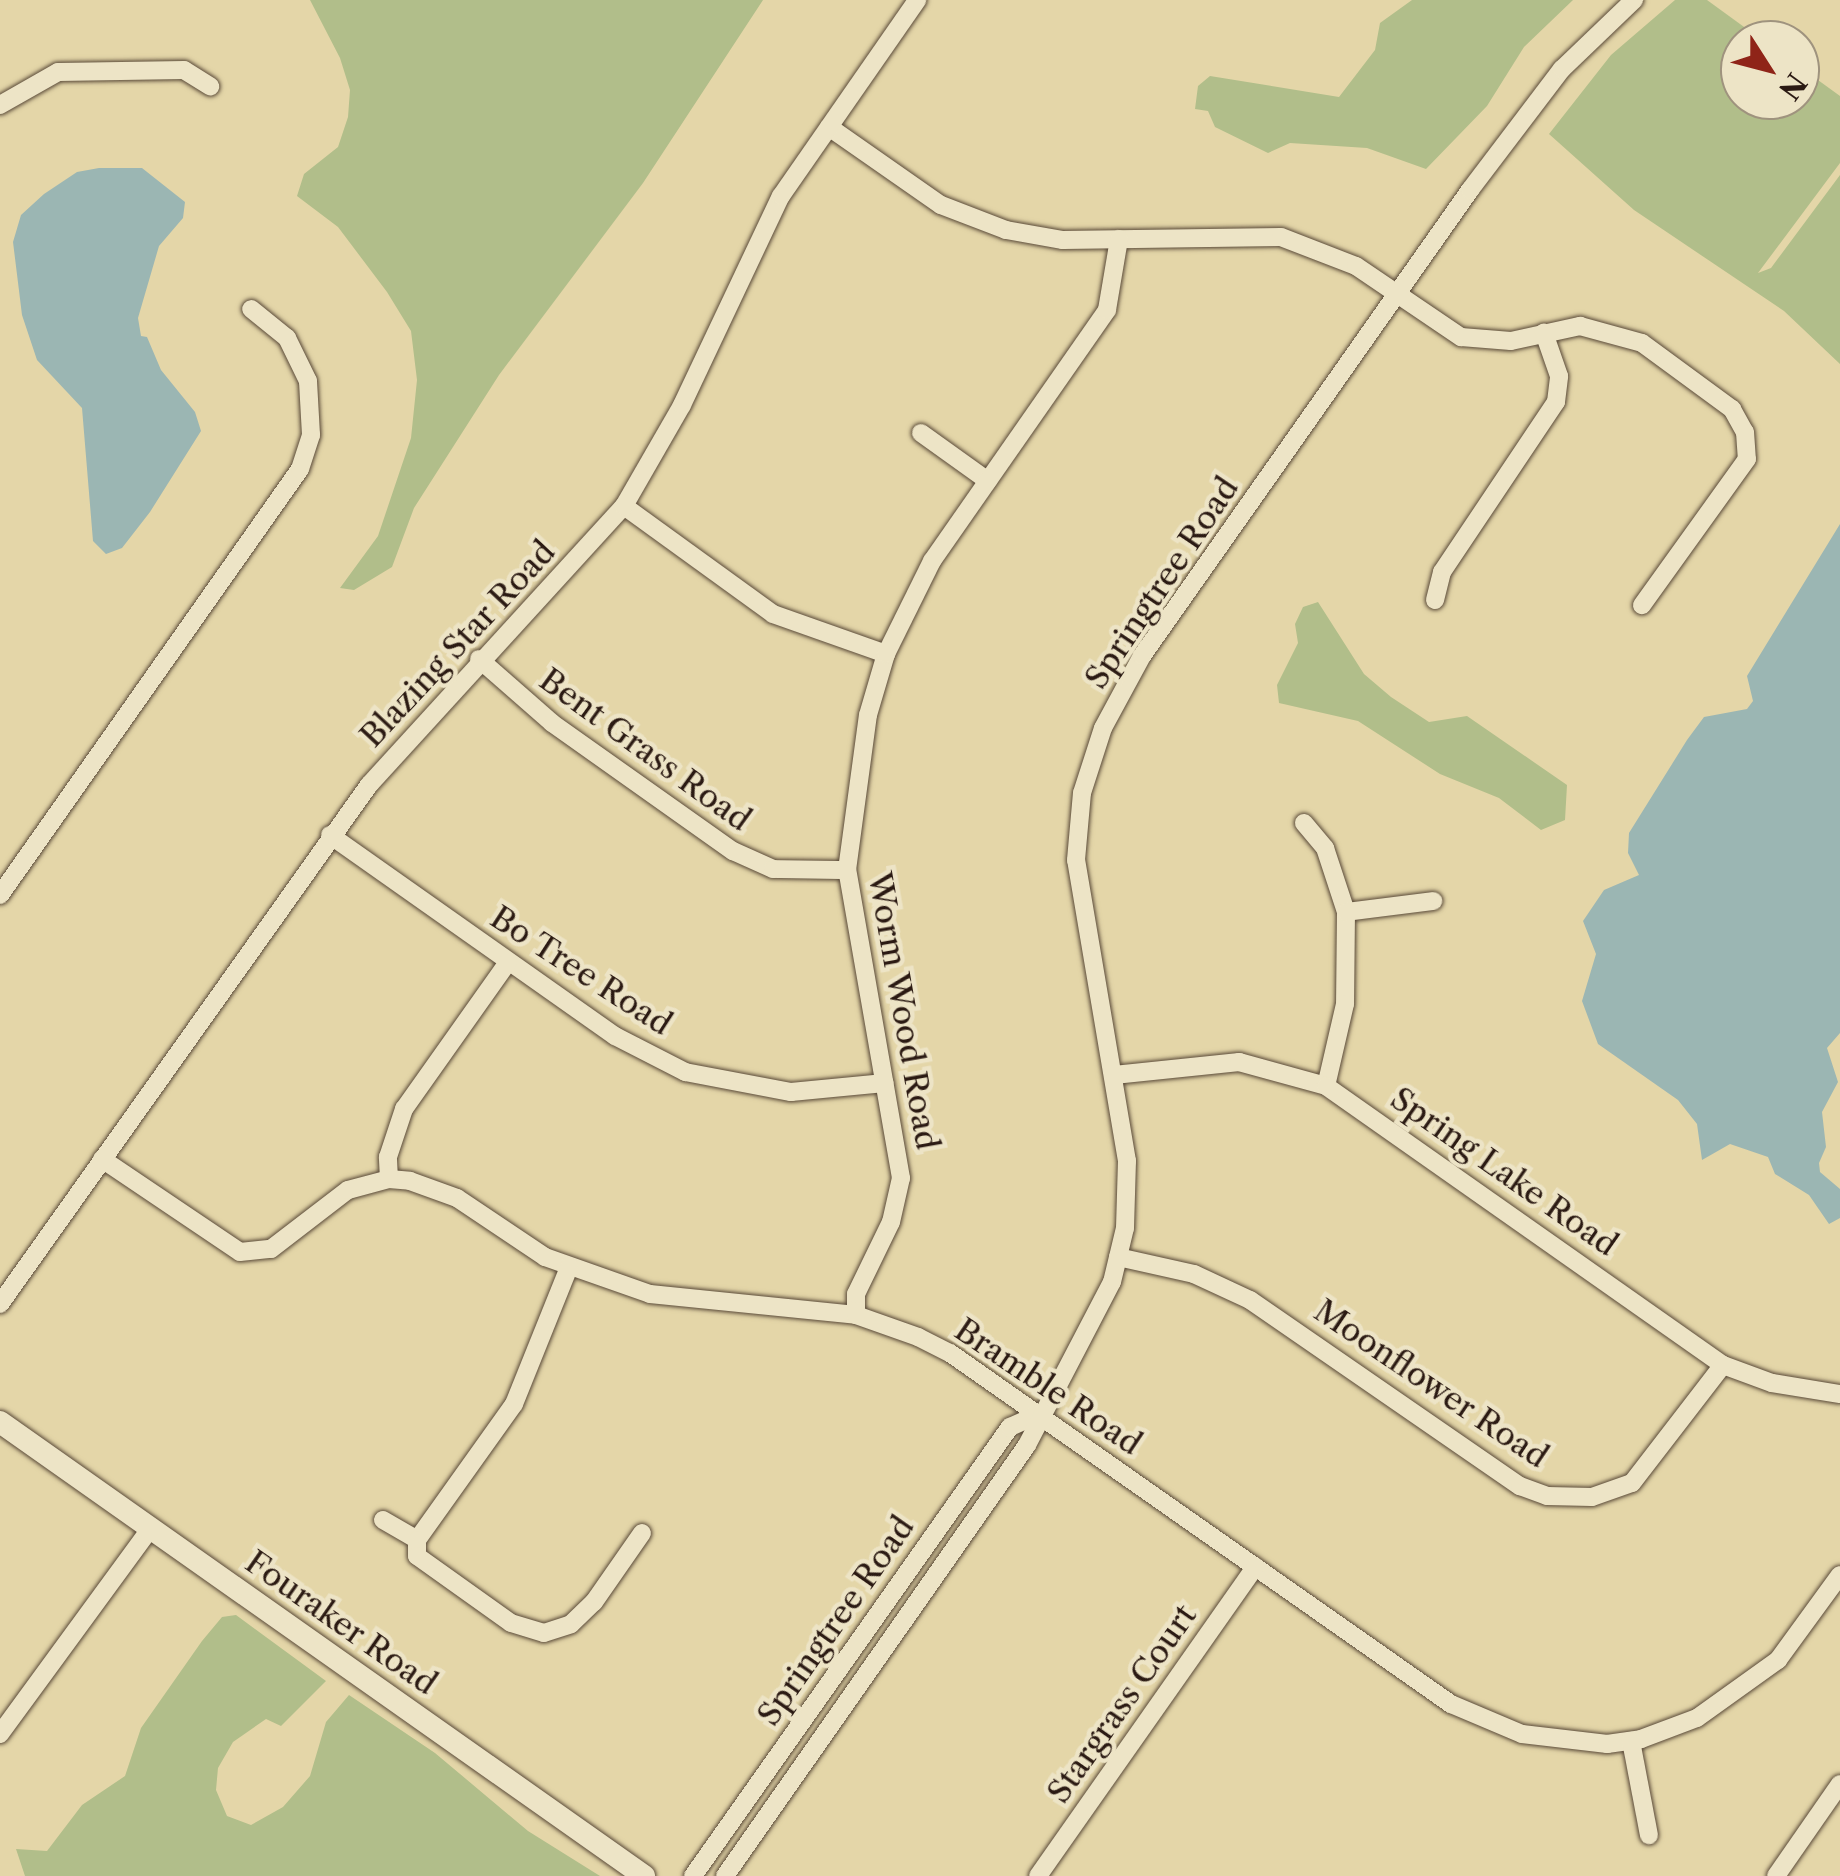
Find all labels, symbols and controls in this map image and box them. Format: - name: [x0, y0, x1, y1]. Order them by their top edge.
- north arrow: [1720, 20, 1820, 120]
- text: N: [1772, 67, 1814, 106]
- street label: Springtree Road: [1077, 470, 1247, 696]
- street label: Blazing Star Road: [352, 533, 564, 755]
- street label: Bent Grass Road: [532, 661, 758, 839]
- street label: Worm Wood Road: [860, 869, 946, 1153]
- street label: Bo Tree Road: [483, 898, 679, 1044]
- street label: Spring Lake Road: [1383, 1079, 1625, 1265]
- street label: Moonflower Road: [1307, 1291, 1555, 1477]
- street label: Bramble Road: [947, 1311, 1149, 1463]
- street label: Springtree Road: [750, 1509, 922, 1733]
- street label: Fouraker Road: [238, 1543, 444, 1703]
- street label: Stargrass Court: [1039, 1598, 1205, 1810]

